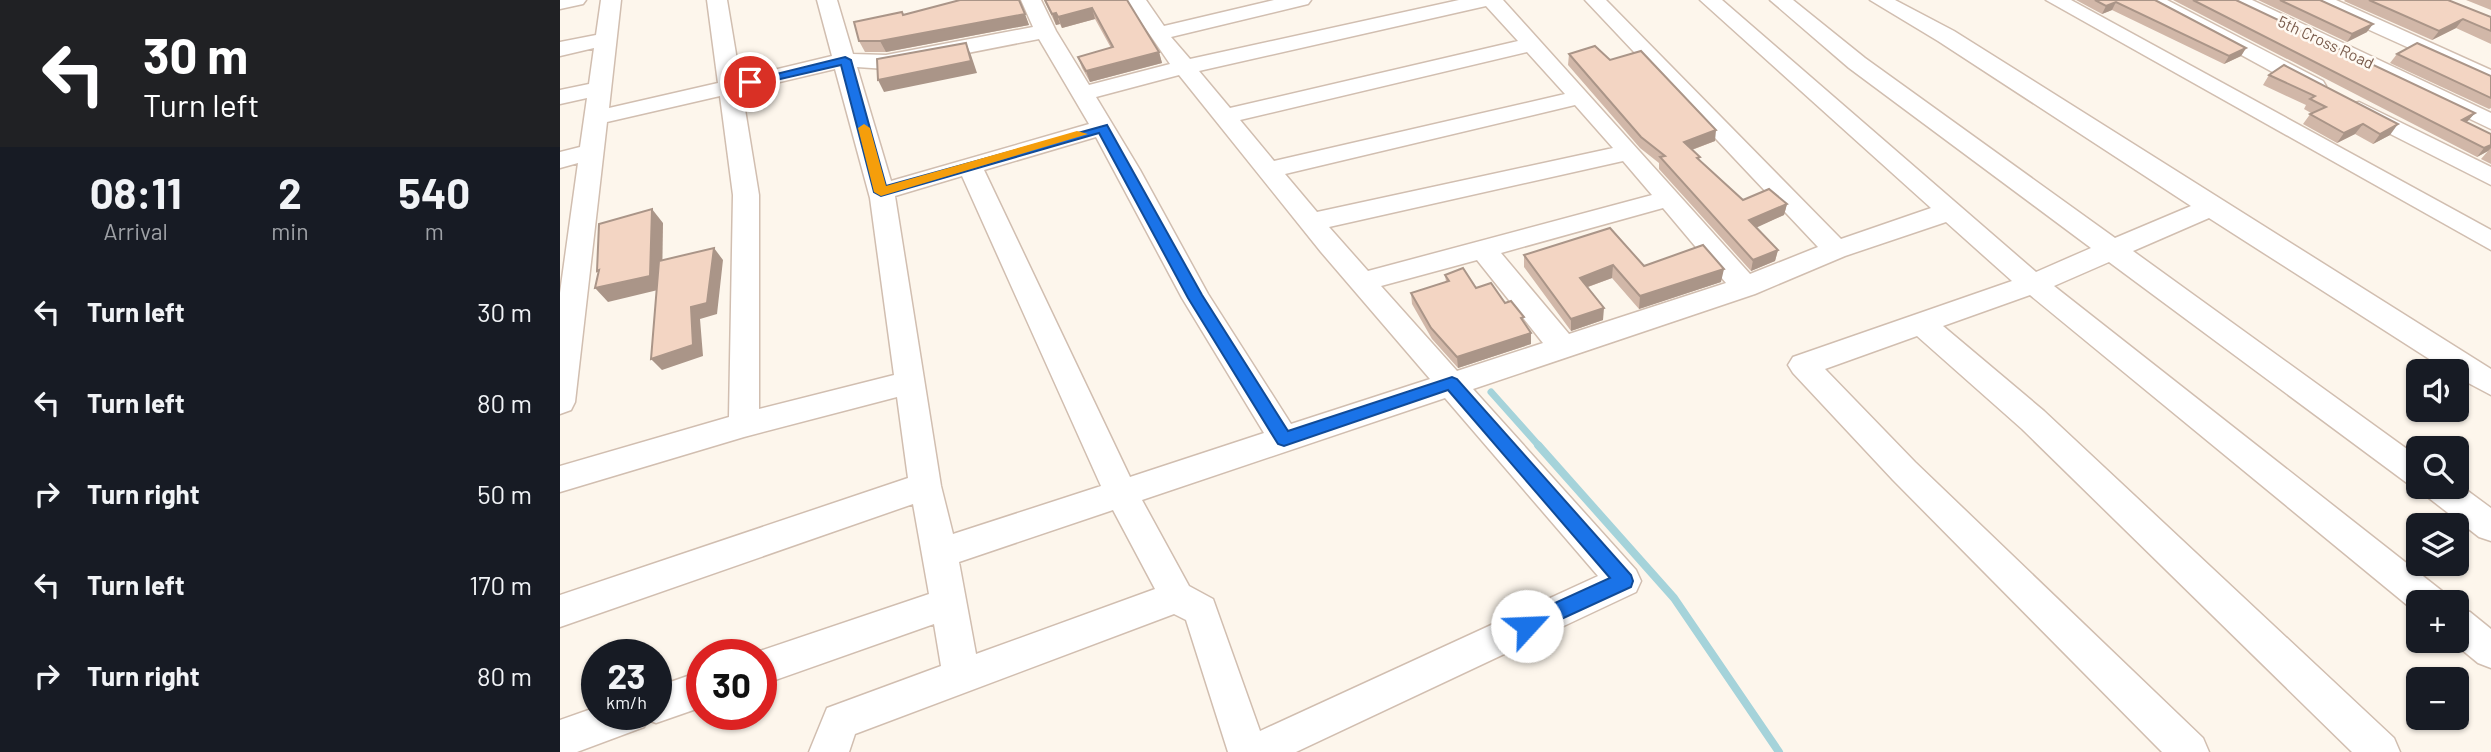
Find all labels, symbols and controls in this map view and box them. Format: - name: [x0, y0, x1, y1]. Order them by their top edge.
- street label: 5th Cross Road: [2275, 11, 2377, 72]
- text: 30 m: [143, 25, 248, 84]
- icon: left: [28, 28, 119, 119]
- pin: [720, 52, 780, 112]
- icon: arrive: [731, 63, 769, 101]
- text: Turn left: [143, 85, 260, 123]
- text: 08:11: [90, 167, 182, 217]
- text: 2: [278, 167, 302, 217]
- text: 540: [398, 167, 470, 217]
- text: Arrival: [104, 217, 168, 245]
- text: min: [271, 217, 309, 245]
- text: m: [425, 217, 444, 245]
- icon: left: [28, 293, 66, 331]
- text: Turn left: [87, 296, 185, 327]
- text: 30 m: [477, 296, 532, 327]
- map controls: [2406, 359, 2469, 730]
- button: sound: [2406, 359, 2469, 422]
- icon: left: [28, 384, 66, 422]
- text: Turn left: [87, 387, 185, 418]
- text: 80 m: [477, 387, 532, 418]
- button: search: [2406, 436, 2469, 499]
- icon: right: [28, 475, 66, 513]
- text: Turn right: [87, 478, 200, 509]
- text: 50 m: [477, 478, 532, 509]
- button: layers: [2406, 513, 2469, 576]
- icon: left: [28, 566, 66, 604]
- text: Turn left: [87, 569, 185, 600]
- text: 170 m: [469, 569, 532, 600]
- position arrow: [1490, 589, 1564, 663]
- button: +: [2406, 590, 2469, 653]
- speed limit sign: 30: [686, 639, 777, 730]
- text: 23: [607, 654, 646, 696]
- icon: right: [28, 657, 66, 695]
- text: Turn right: [87, 660, 200, 691]
- text: 80 m: [477, 660, 532, 691]
- button: −: [2406, 667, 2469, 730]
- text: km/h: [606, 691, 647, 713]

